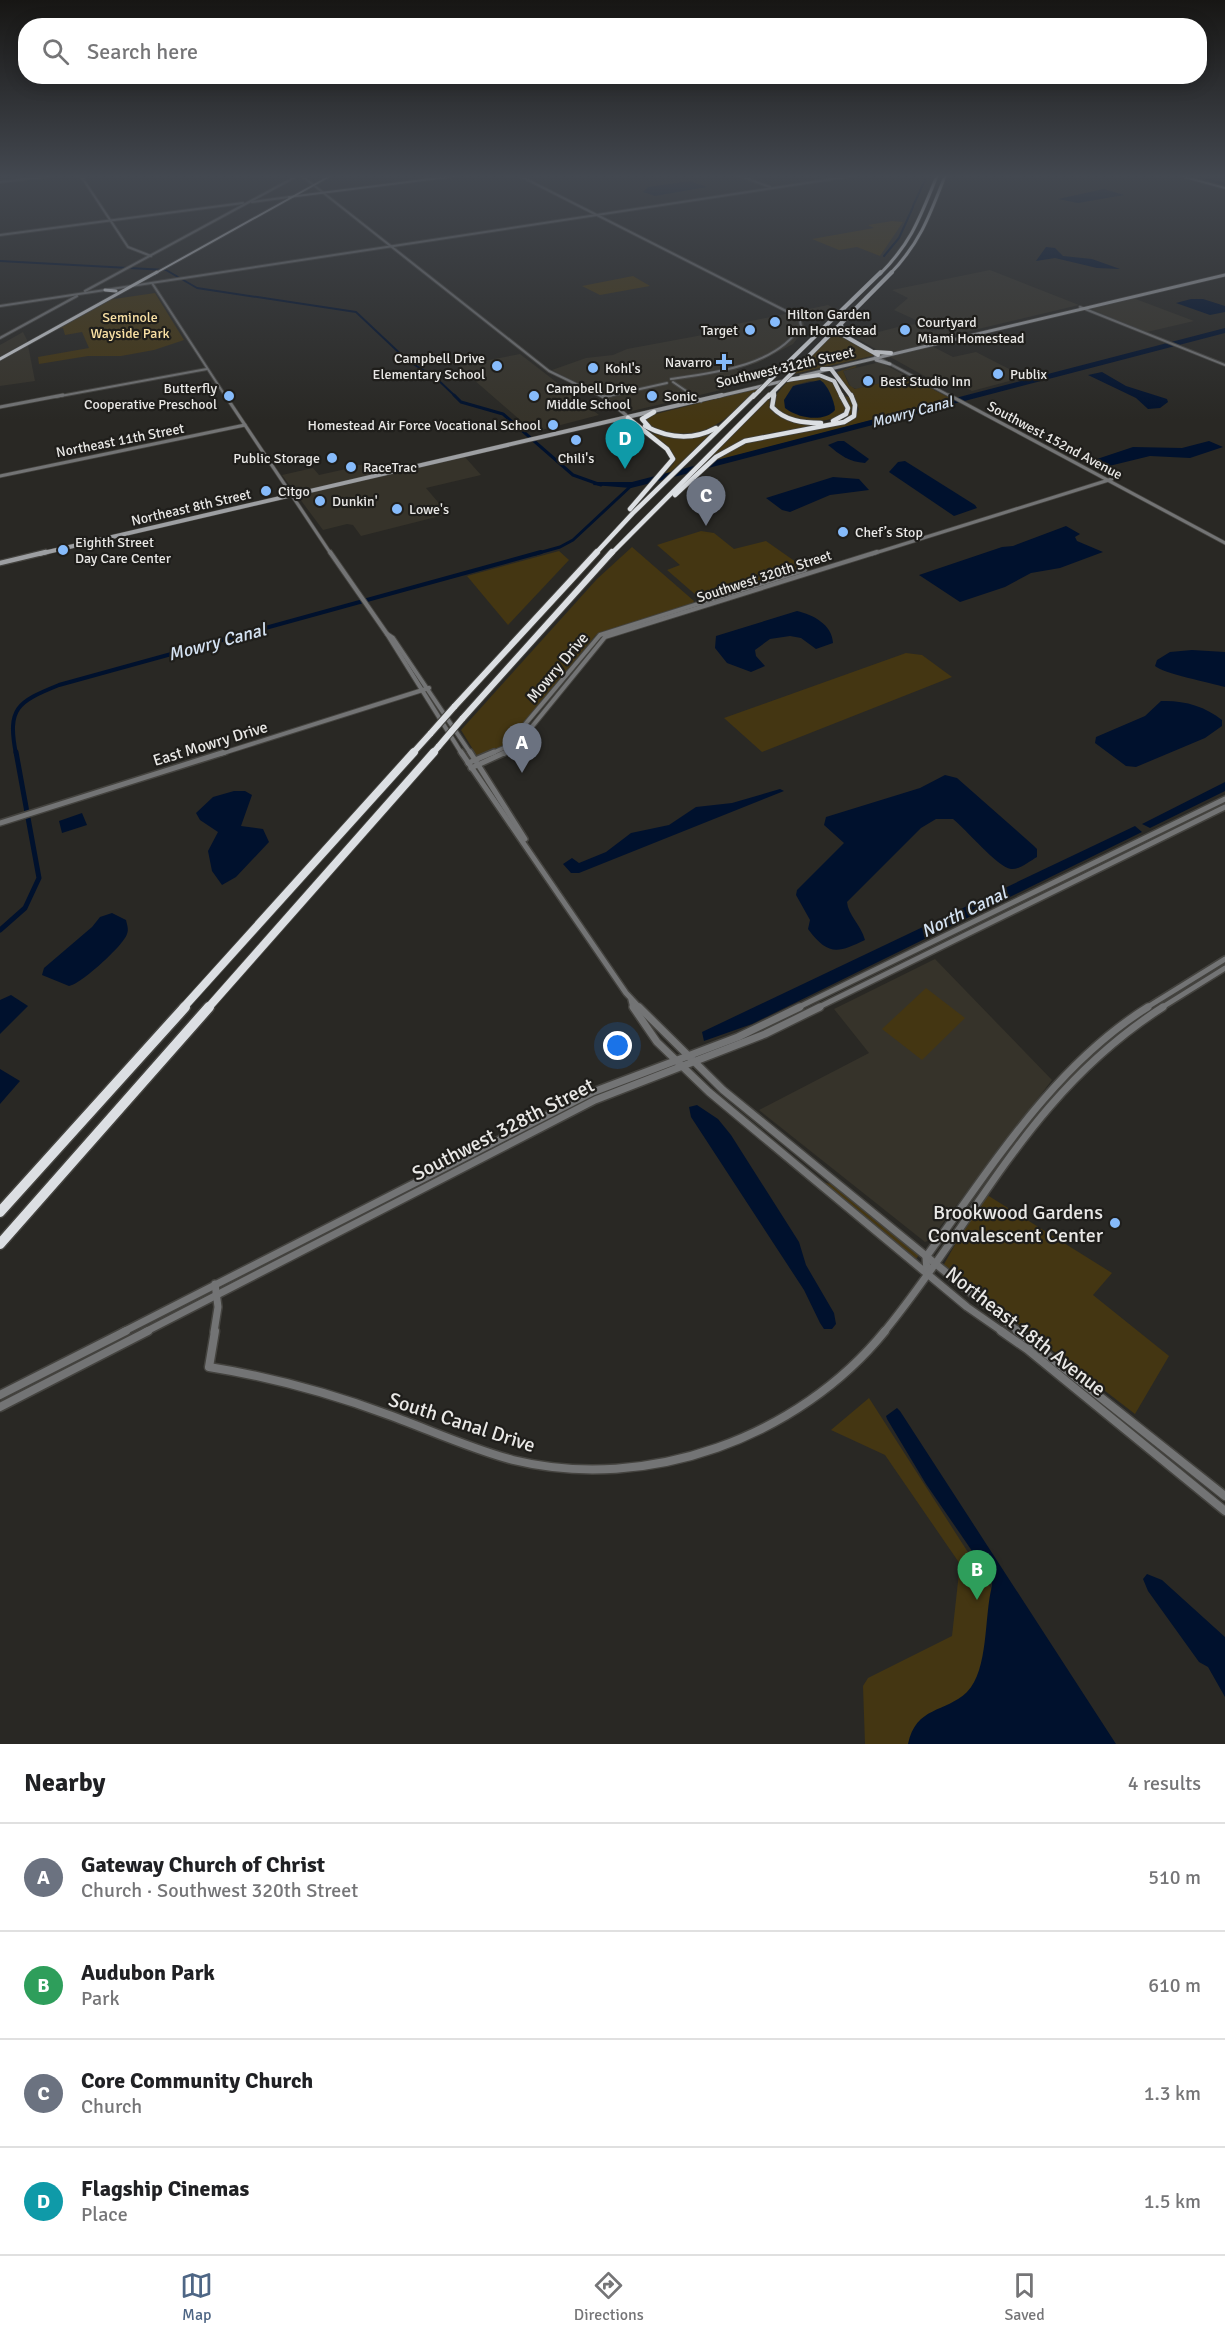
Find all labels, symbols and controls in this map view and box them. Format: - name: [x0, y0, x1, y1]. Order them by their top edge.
- search box: [18, 18, 1207, 84]
- icon: search: [39, 35, 72, 68]
- text: Search here: [87, 38, 198, 65]
- place label: Hilton Garden Inn Homestead: [787, 306, 877, 339]
- park label: Seminole Wayside Park: [90, 309, 170, 342]
- place label: Courtyard Miami Homestead: [917, 314, 1024, 347]
- marker: Hilton Garden Inn Homestead: [768, 315, 782, 329]
- place label: Target: [701, 322, 738, 339]
- marker: Target: [743, 323, 757, 337]
- marker: Courtyard Miami Homestead: [898, 323, 912, 337]
- street label: Southwest 312th Street: [715, 343, 856, 392]
- place label: Campbell Drive Elementary School: [372, 350, 485, 383]
- place label: Navarro: [665, 354, 712, 371]
- marker: Navarro: [717, 355, 731, 369]
- marker: Campbell Drive Elementary School: [490, 359, 504, 373]
- place label: Kohl's: [605, 360, 641, 377]
- marker: Kohl's: [586, 361, 600, 375]
- place label: Publix: [1010, 366, 1048, 383]
- marker: Publix: [991, 367, 1005, 381]
- place label: Best Studio Inn: [880, 373, 971, 390]
- marker: Best Studio Inn: [861, 374, 875, 388]
- place label: Butterfly Cooperative Preschool: [84, 380, 217, 413]
- place label: Campbell Drive Middle School: [546, 380, 637, 413]
- place label: Sonic: [664, 388, 697, 405]
- marker: Butterfly Cooperative Preschool: [222, 389, 236, 403]
- marker: Campbell Drive Middle School: [527, 389, 541, 403]
- marker: Sonic: [645, 389, 659, 403]
- water label: Mowry Canal: [869, 392, 956, 432]
- street label: Southwest 152nd Avenue: [984, 398, 1125, 483]
- place label: Homestead Air Force Vocational School: [308, 417, 541, 434]
- marker: Homestead Air Force Vocational School: [546, 418, 560, 432]
- street label: Northeast 11th Street: [55, 420, 186, 461]
- pin: D: [606, 420, 644, 469]
- marker: Chili's: [569, 433, 583, 447]
- place label: Public Storage: [233, 450, 320, 467]
- place label: Chili's: [558, 450, 594, 467]
- marker: Public Storage: [325, 451, 339, 465]
- place label: RaceTrac: [363, 459, 417, 476]
- marker: RaceTrac: [344, 460, 358, 474]
- pin: C: [686, 476, 726, 526]
- place label: Citgo: [278, 483, 310, 500]
- marker: Citgo: [259, 484, 273, 498]
- street label: Northeast 8th Street: [129, 485, 253, 530]
- place label: Dunkin': [332, 493, 378, 510]
- marker: Dunkin': [313, 494, 327, 508]
- place label: Lowe's: [409, 501, 449, 518]
- marker: Lowe's: [390, 502, 404, 516]
- place label: Chef’s Stop: [855, 524, 923, 541]
- marker: Chef’s Stop: [836, 525, 850, 539]
- place label: Eighth Street Day Care Center: [75, 534, 172, 567]
- marker: Eighth Street Day Care Center: [56, 543, 70, 557]
- street label: Southwest 320th Street: [695, 547, 834, 606]
- water label: Mowry Canal: [166, 618, 270, 666]
- street label: Mowry Drive: [523, 628, 593, 707]
- street label: East Mowry Drive: [151, 717, 270, 771]
- pin: A: [502, 724, 542, 773]
- water label: North Canal: [917, 881, 1012, 942]
- your location: [603, 1031, 632, 1060]
- street label: Southwest 328th Street: [408, 1073, 599, 1186]
- place label: Brookwood Gardens Convalescent Center: [928, 1200, 1104, 1248]
- marker: Brookwood Gardens Convalescent Center: [1108, 1216, 1122, 1230]
- street label: Northeast 18th Avenue: [941, 1261, 1111, 1402]
- street label: South Canal Drive: [385, 1387, 538, 1458]
- pin: B: [958, 1550, 996, 1600]
- text: Nearby: [24, 1767, 105, 1799]
- text: 4 results: [1128, 1771, 1201, 1796]
- text: Gateway Church of Christ: [81, 1851, 325, 1878]
- text: A: [37, 1865, 50, 1890]
- text: 510 m: [1148, 1865, 1201, 1890]
- text: Church · Southwest 320th Street: [81, 1878, 358, 1903]
- text: Audubon Park: [81, 1959, 215, 1986]
- text: B: [37, 1973, 50, 1998]
- text: 610 m: [1148, 1973, 1201, 1998]
- text: Park: [81, 1986, 119, 2011]
- text: Core Community Church: [81, 2067, 313, 2094]
- text: C: [37, 2081, 50, 2106]
- text: 1.3 km: [1144, 2081, 1201, 2106]
- text: Church: [81, 2094, 142, 2119]
- text: Flagship Cinemas: [81, 2175, 249, 2202]
- text: D: [37, 2189, 50, 2214]
- text: 1.5 km: [1144, 2189, 1201, 2214]
- text: Place: [81, 2202, 128, 2227]
- tab: Map: [180, 2269, 213, 2325]
- tab: Directions: [574, 2269, 644, 2325]
- tab: Saved: [1004, 2269, 1045, 2325]

